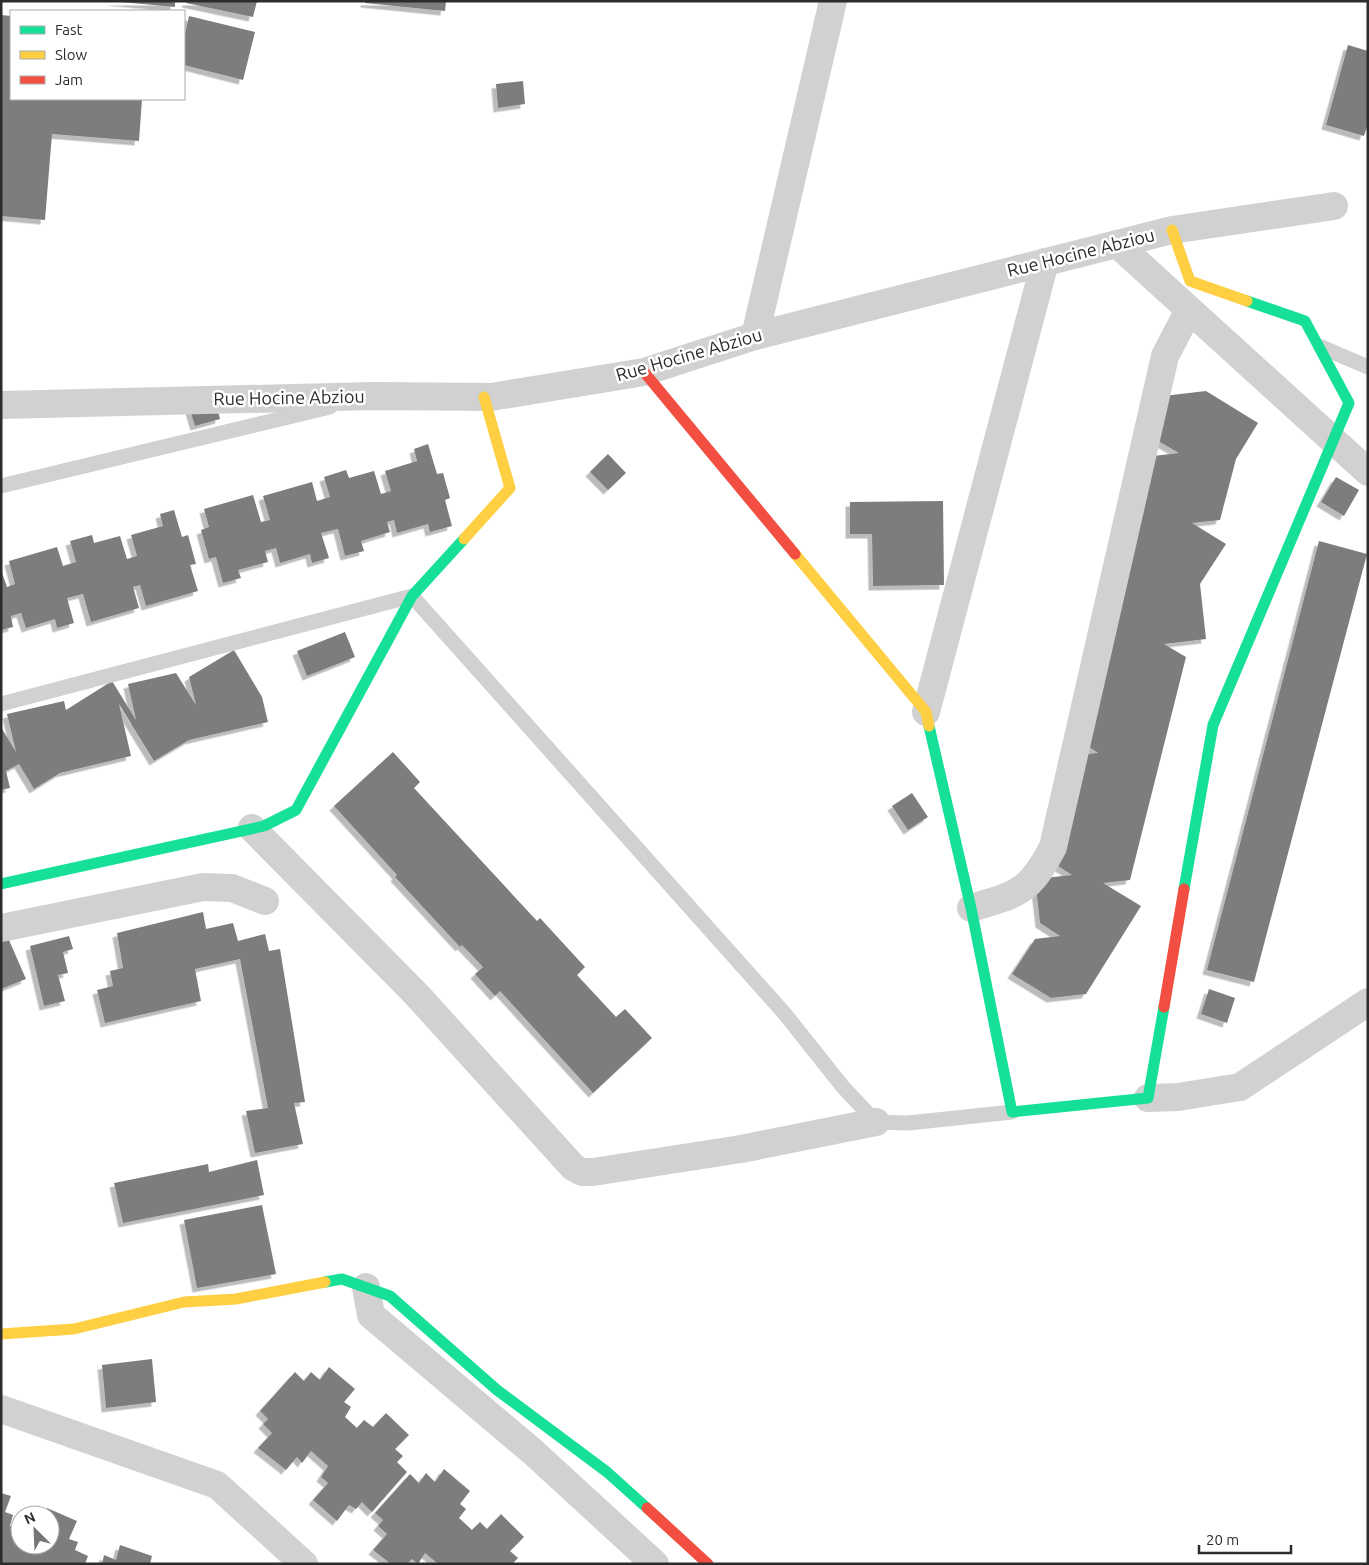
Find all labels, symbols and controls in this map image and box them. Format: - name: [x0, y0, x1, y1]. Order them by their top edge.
- legend: [10, 10, 185, 100]
- text: Fast: [55, 21, 83, 38]
- text: Slow: [55, 46, 88, 63]
- text: Jam: [55, 71, 83, 88]
- street label: Rue Hocine Abziou: [1005, 224, 1157, 280]
- street label: Rue Hocine Abziou: [613, 324, 764, 384]
- street label: Rue Hocine Abziou: [213, 386, 365, 408]
- north arrow: [10, 1505, 60, 1555]
- text: N: [22, 1509, 38, 1528]
- scale bar: [1199, 1522, 1292, 1554]
- text: 20 m: [1206, 1531, 1239, 1548]

